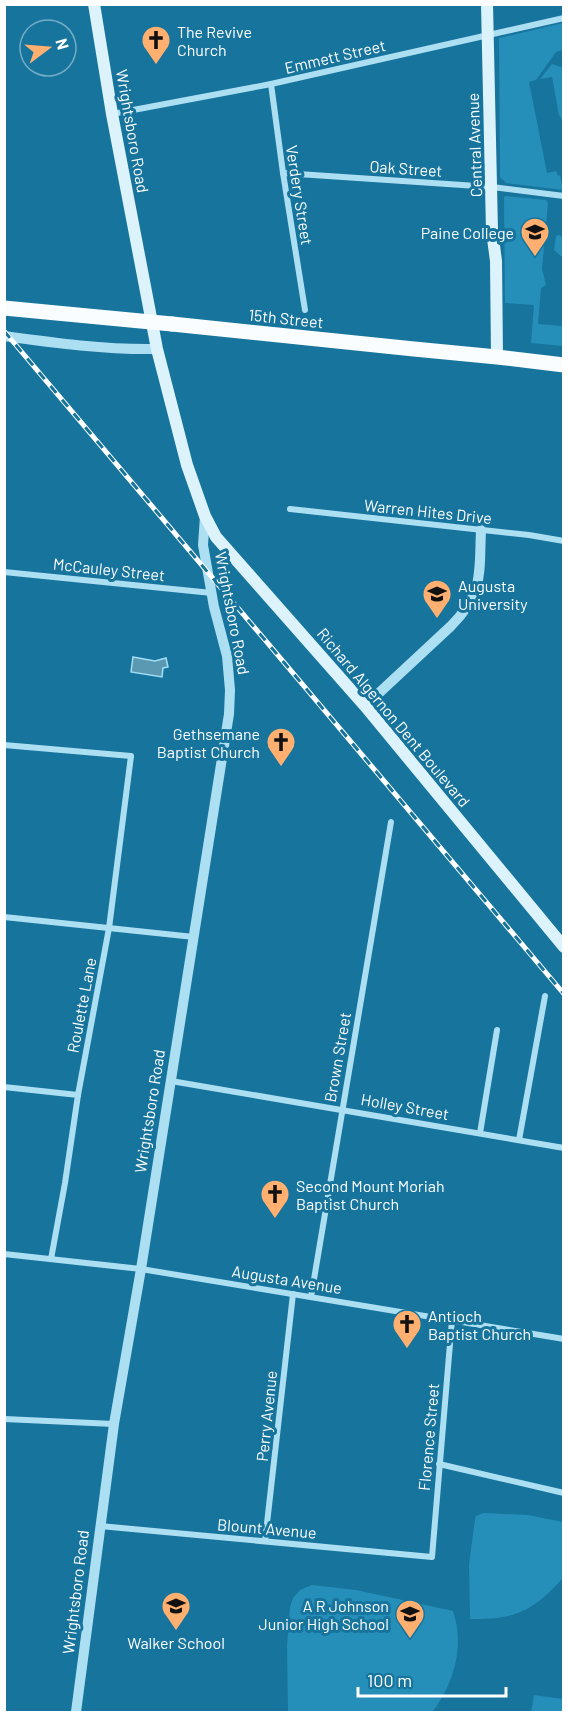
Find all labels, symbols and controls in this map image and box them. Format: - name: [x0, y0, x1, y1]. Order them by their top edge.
- north arrow: [18, 18, 78, 78]
- place label: The Revive Church: [177, 22, 252, 59]
- church icon: The Revive Church: [140, 24, 172, 66]
- street label: Emmett Street: [283, 35, 387, 77]
- text: N: [52, 36, 73, 51]
- street label: Wrightsboro Road: [113, 68, 153, 194]
- street label: Central Avenue: [463, 93, 485, 197]
- street label: Verdery Street: [283, 144, 317, 246]
- street label: Oak Street: [369, 156, 443, 180]
- school or university icon: Paine College: [519, 216, 551, 258]
- place label: Paine College: [421, 223, 514, 242]
- street label: 15th Street: [248, 305, 324, 331]
- street label: Warren Hites Drive: [363, 495, 493, 527]
- street label: Wrightsboro Road: [212, 550, 254, 676]
- street label: McCauley Street: [52, 554, 166, 584]
- place label: Augusta University: [458, 576, 528, 613]
- school or university icon: Augusta University: [421, 578, 453, 620]
- street label: Richard Algernon Dent Boulevard: [314, 624, 474, 810]
- place label: Gethsemane Baptist Church: [157, 724, 260, 761]
- church icon: Gethsemane Baptist Church: [265, 726, 297, 768]
- street label: Roulette Lane: [62, 956, 100, 1054]
- street label: Brown Street: [320, 1010, 354, 1104]
- street label: Wrightsboro Road: [130, 1048, 168, 1174]
- street label: Holley Street: [359, 1089, 451, 1123]
- place label: Second Mount Moriah Baptist Church: [296, 1176, 445, 1213]
- church icon: Second Mount Moriah Baptist Church: [259, 1178, 291, 1220]
- street label: Augusta Avenue: [231, 1261, 343, 1297]
- place label: Antioch Baptist Church: [428, 1306, 531, 1343]
- church icon: Antioch Baptist Church: [391, 1308, 423, 1350]
- street label: Perry Avenue: [252, 1370, 280, 1462]
- street label: Florence Street: [414, 1382, 442, 1492]
- street label: Blount Avenue: [217, 1514, 317, 1542]
- street label: Wrightsboro Road: [58, 1529, 92, 1655]
- school or university icon: Walker School: [160, 1590, 192, 1632]
- place label: A R Johnson Junior High School: [259, 1596, 389, 1633]
- school or university icon: A R Johnson Junior High School: [394, 1598, 426, 1640]
- place label: Walker School: [127, 1633, 225, 1652]
- scale bar: [358, 1660, 506, 1698]
- text: 100 m: [367, 1669, 412, 1691]

